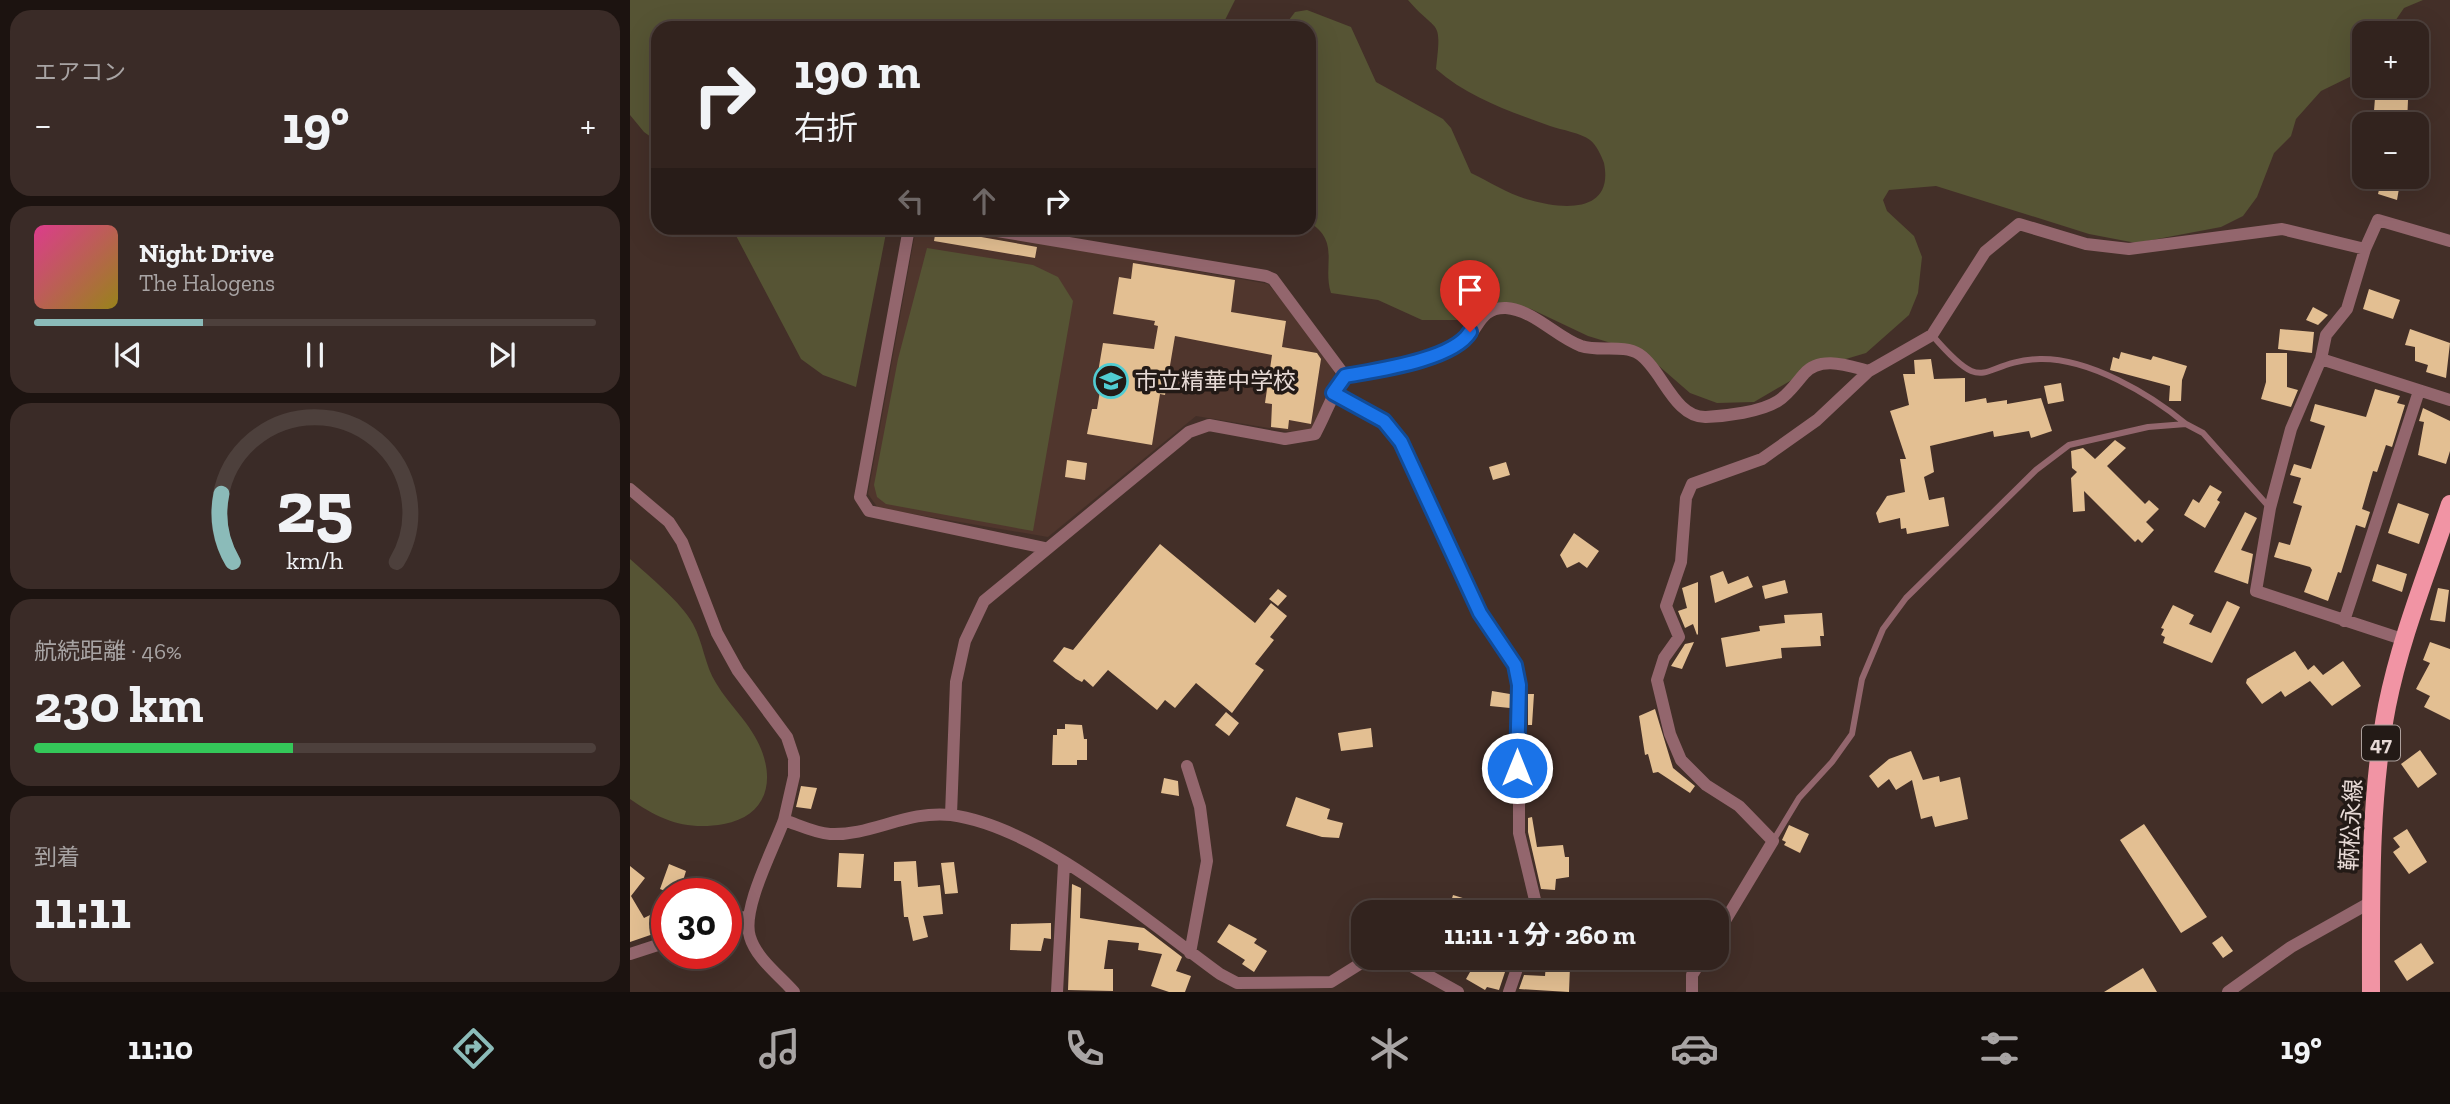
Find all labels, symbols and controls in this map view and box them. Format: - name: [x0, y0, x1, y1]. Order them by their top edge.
- map controls: [2352, 21, 2429, 189]
- button: +: [2352, 21, 2429, 98]
- text: 190 m: [794, 42, 920, 101]
- icon: right: [679, 49, 770, 140]
- text: エアコン: [34, 58, 126, 86]
- text: 19°: [282, 94, 349, 156]
- text: −: [34, 102, 52, 148]
- text: +: [580, 102, 596, 148]
- text: 右折: [794, 109, 858, 147]
- button: −: [2352, 112, 2429, 189]
- icon: left: [892, 182, 930, 220]
- icon: ahead: [965, 182, 1003, 220]
- icon: right: [1038, 182, 1076, 220]
- text: Night Drive: [139, 237, 274, 269]
- pin: [1440, 260, 1500, 332]
- text: The Halogens: [139, 269, 275, 297]
- icon: arrive: [1451, 271, 1489, 309]
- icon: previous: [109, 336, 147, 374]
- icon: pause: [296, 336, 334, 374]
- icon: next: [483, 336, 521, 374]
- school or university icon: 市立精華中学校: [1092, 362, 1130, 400]
- place label: 市立精華中学校: [1135, 367, 1296, 395]
- text: 25: [276, 463, 354, 551]
- text: km/h: [286, 545, 344, 575]
- text: 航続距離 · 46%: [34, 637, 182, 665]
- text: 230 km: [34, 673, 204, 735]
- road number: 47: [2362, 726, 2400, 760]
- position arrow: [1480, 731, 1554, 805]
- street label: 鞆松永線: [2335, 778, 2367, 872]
- text: 到着: [34, 843, 80, 871]
- speed limit sign: 30: [651, 878, 742, 969]
- text: 11:11: [34, 879, 131, 941]
- text: 11:11 · 1 分 · 260 m: [1444, 919, 1636, 951]
- icon: directions: [449, 1024, 498, 1073]
- icon: music: [755, 1024, 804, 1073]
- icon: phone: [1060, 1024, 1109, 1073]
- icon: climate: [1365, 1024, 1414, 1073]
- icon: car: [1670, 1024, 1719, 1073]
- icon: filters: [1975, 1024, 2024, 1073]
- text: 11:10: [128, 1029, 193, 1067]
- text: 19°: [2281, 1029, 2322, 1067]

